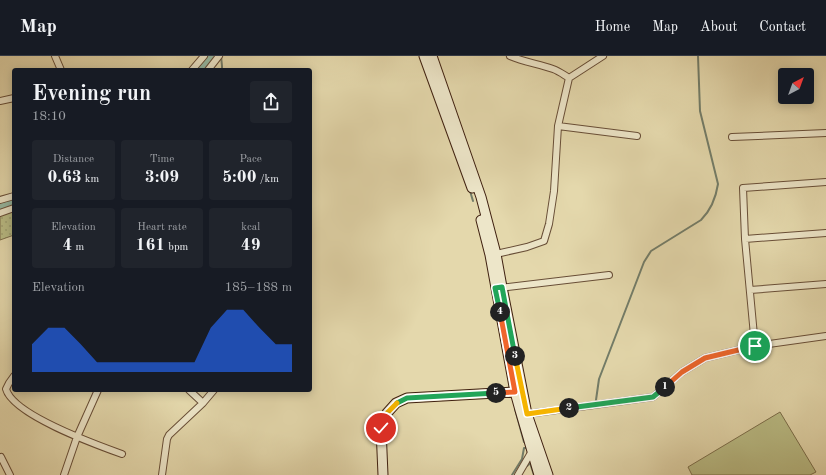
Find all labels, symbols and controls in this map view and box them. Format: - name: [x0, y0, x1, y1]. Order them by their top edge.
- text: Map: [20, 18, 57, 37]
- text: Home: [595, 20, 630, 34]
- text: Map: [652, 20, 678, 34]
- text: About: [700, 20, 737, 34]
- text: Contact: [759, 20, 806, 34]
- north arrow: [778, 68, 814, 104]
- map controls: [778, 68, 814, 104]
- button: share: [250, 81, 292, 123]
- text: Evening run: [32, 83, 151, 105]
- text: 18:10: [32, 110, 66, 123]
- text: Distance: [53, 154, 94, 165]
- text: Time: [150, 154, 174, 165]
- text: Pace: [240, 154, 262, 165]
- text: 0.63: [47, 169, 82, 186]
- text: 3:09: [145, 169, 179, 186]
- text: 5:00: [222, 169, 257, 186]
- text: km: [82, 174, 99, 185]
- text: /km: [257, 174, 279, 185]
- text: Elevation: [51, 222, 96, 233]
- text: Heart rate: [137, 222, 187, 233]
- text: kcal: [241, 222, 260, 233]
- text: 4: [62, 237, 72, 254]
- text: 161: [136, 237, 165, 254]
- text: 49: [241, 237, 261, 254]
- text: m: [72, 242, 84, 253]
- text: bpm: [165, 242, 188, 253]
- text: Elevation: [32, 281, 85, 294]
- text: 185–188 m: [225, 281, 292, 294]
- pin: 4: [490, 302, 510, 322]
- text: 4: [497, 306, 503, 317]
- pin: [738, 329, 772, 363]
- icon: arrive: [744, 335, 766, 357]
- pin: 3: [505, 346, 525, 366]
- text: 3: [512, 350, 518, 361]
- pin: 1: [655, 377, 675, 397]
- text: 1: [662, 381, 668, 392]
- pin: 5: [486, 383, 506, 403]
- text: 5: [493, 387, 499, 398]
- pin: 2: [559, 398, 579, 418]
- text: 2: [566, 402, 572, 413]
- pin: [364, 411, 398, 445]
- icon: check: [370, 417, 392, 439]

